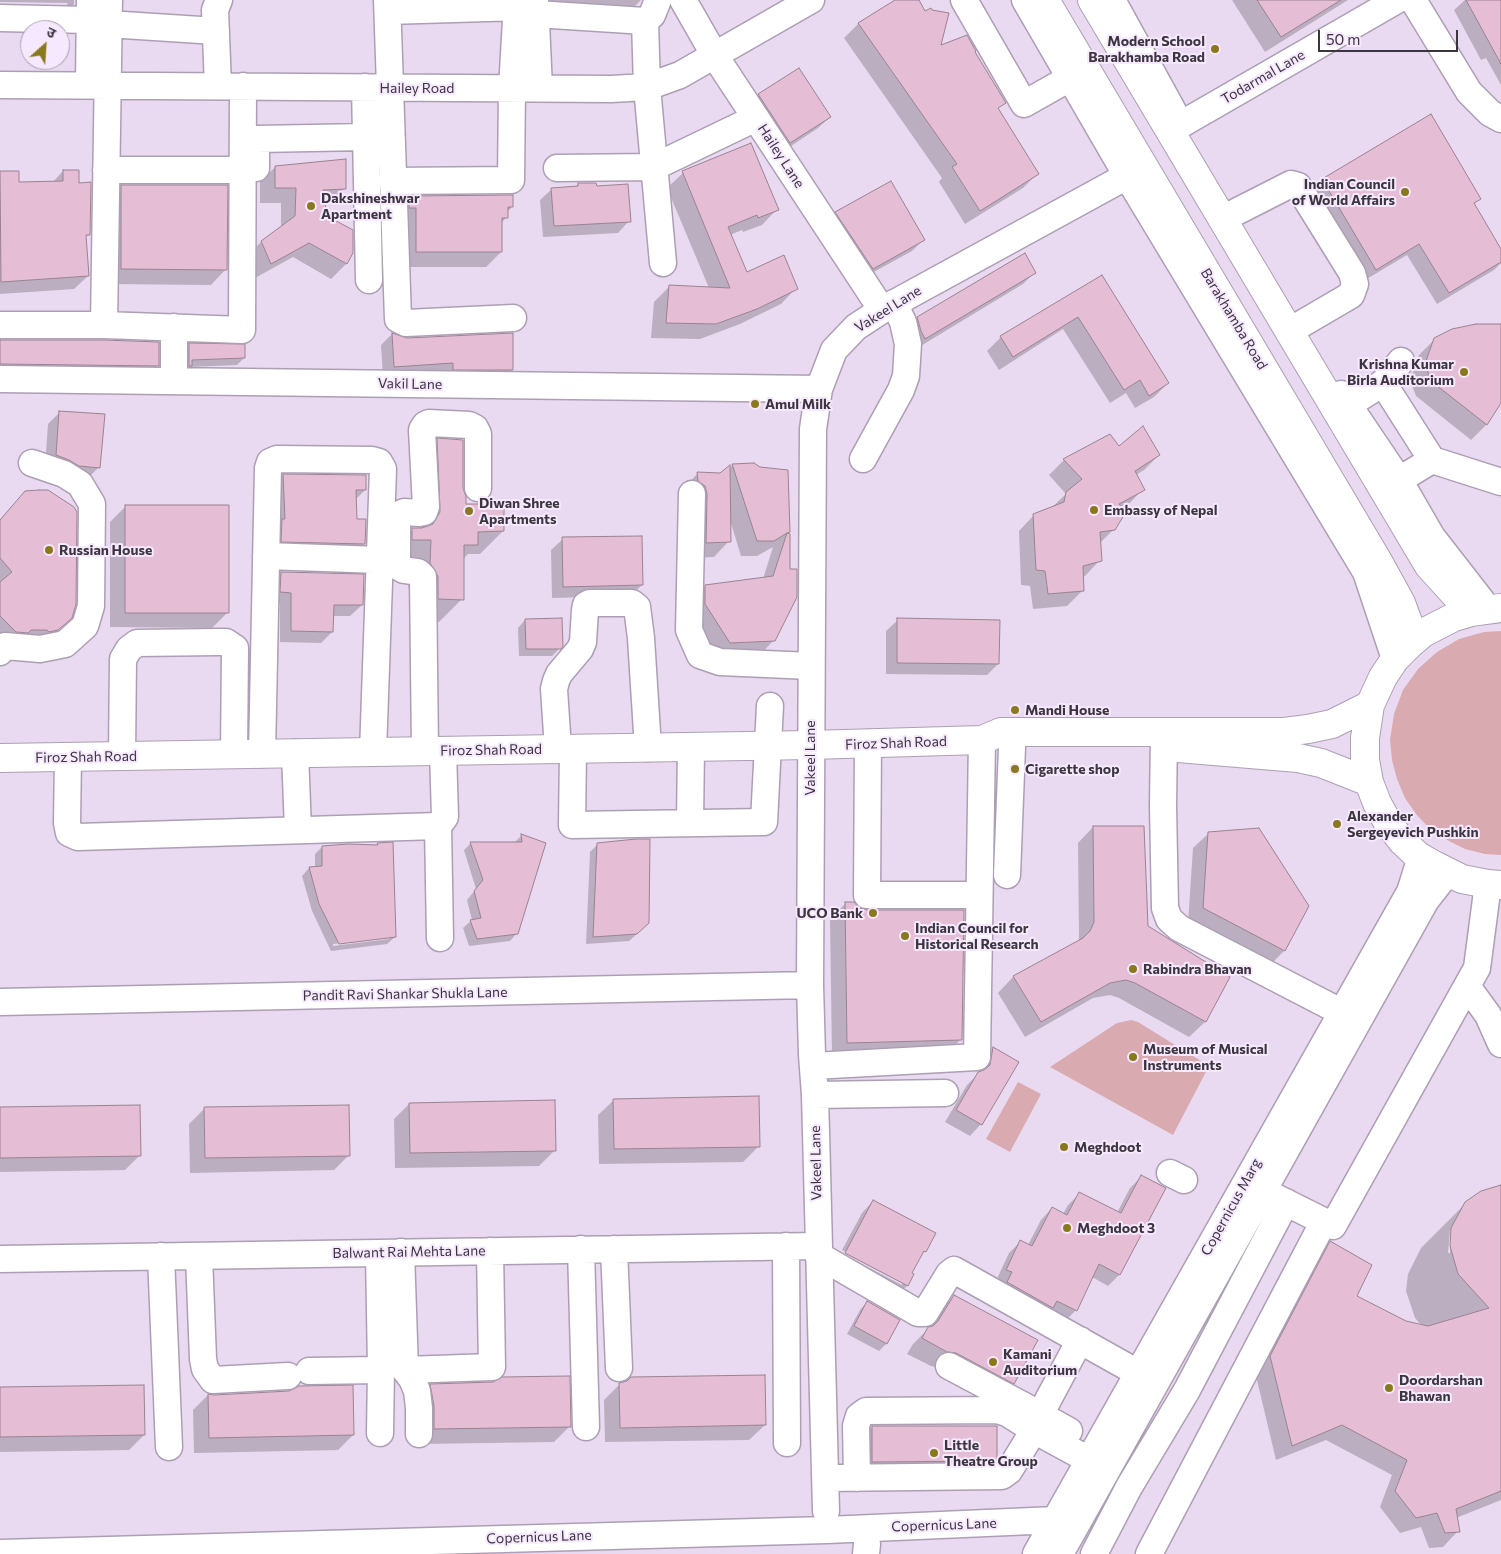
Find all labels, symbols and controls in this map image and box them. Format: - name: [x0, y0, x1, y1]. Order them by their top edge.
- north arrow: [20, 20, 70, 70]
- scale bar: [1321, 20, 1461, 52]
- text: उ: [44, 23, 59, 41]
- text: 50 m: [1326, 30, 1360, 48]
- place label: Modern School Barakhamba Road: [1088, 33, 1205, 65]
- marker: Modern School Barakhamba Road: [1209, 43, 1221, 55]
- street label: Todarmal Lane: [1218, 46, 1308, 108]
- street label: Hailey Road: [380, 80, 454, 96]
- street label: Hailey Lane: [754, 121, 808, 191]
- place label: Indian Council of World Affairs: [1292, 176, 1395, 208]
- marker: Indian Council of World Affairs: [1399, 186, 1411, 198]
- place label: Dakshineshwar Apartment: [321, 190, 420, 222]
- marker: Dakshineshwar Apartment: [305, 200, 317, 212]
- street label: Barakhamba Road: [1197, 265, 1271, 373]
- street label: Vakeel Lane: [852, 282, 924, 336]
- place label: Krishna Kumar Birla Auditorium: [1347, 356, 1454, 388]
- marker: Krishna Kumar Birla Auditorium: [1458, 366, 1470, 378]
- street label: Vakil Lane: [378, 375, 442, 393]
- place label: Amul Milk: [765, 396, 831, 412]
- marker: Amul Milk: [749, 398, 761, 410]
- place label: Diwan Shree Apartments: [479, 495, 560, 528]
- place label: Embassy of Nepal: [1104, 502, 1218, 518]
- marker: Embassy of Nepal: [1088, 504, 1100, 516]
- marker: Diwan Shree Apartments: [463, 505, 475, 517]
- place label: Russian House: [59, 542, 152, 558]
- marker: Russian House: [43, 544, 55, 556]
- place label: Mandi House: [1025, 702, 1109, 718]
- marker: Mandi House: [1009, 704, 1021, 716]
- street label: Vakeel Lane: [802, 720, 818, 796]
- street label: Firoz Shah Road: [845, 733, 947, 753]
- street label: Firoz Shah Road: [440, 741, 542, 759]
- street label: Firoz Shah Road: [35, 748, 137, 766]
- place label: Cigarette shop: [1025, 761, 1119, 777]
- marker: Cigarette shop: [1009, 763, 1021, 775]
- place label: Alexander Sergeyevich Pushkin: [1347, 808, 1479, 840]
- marker: Alexander Sergeyevich Pushkin: [1331, 818, 1343, 830]
- place label: UCO Bank: [796, 905, 863, 921]
- marker: UCO Bank: [867, 907, 879, 919]
- place label: Indian Council for Historical Research: [915, 920, 1039, 952]
- marker: Indian Council for Historical Research: [899, 930, 911, 942]
- place label: Rabindra Bhavan: [1143, 961, 1252, 977]
- marker: Rabindra Bhavan: [1127, 963, 1139, 975]
- street label: Pandit Ravi Shankar Shukla Lane: [302, 984, 508, 1004]
- place label: Museum of Musical Instruments: [1143, 1041, 1268, 1074]
- marker: Museum of Musical Instruments: [1127, 1051, 1139, 1063]
- street label: Vakeel Lane: [807, 1125, 825, 1201]
- place label: Meghdoot: [1074, 1139, 1141, 1155]
- marker: Meghdoot: [1058, 1141, 1070, 1153]
- street label: Copernicus Marg: [1197, 1156, 1265, 1258]
- place label: Meghdoot 3: [1077, 1220, 1155, 1236]
- marker: Meghdoot 3: [1061, 1222, 1073, 1234]
- street label: Balwant Rai Mehta Lane: [332, 1242, 486, 1262]
- place label: Kamani Auditorium: [1003, 1346, 1077, 1378]
- marker: Kamani Auditorium: [987, 1356, 999, 1368]
- place label: Doordarshan Bhawan: [1399, 1372, 1483, 1404]
- marker: Doordarshan Bhawan: [1383, 1382, 1395, 1394]
- place label: Little Theatre Group: [944, 1437, 1038, 1470]
- marker: Little Theatre Group: [928, 1447, 940, 1459]
- street label: Copernicus Lane: [891, 1515, 997, 1535]
- street label: Copernicus Lane: [486, 1527, 592, 1547]

